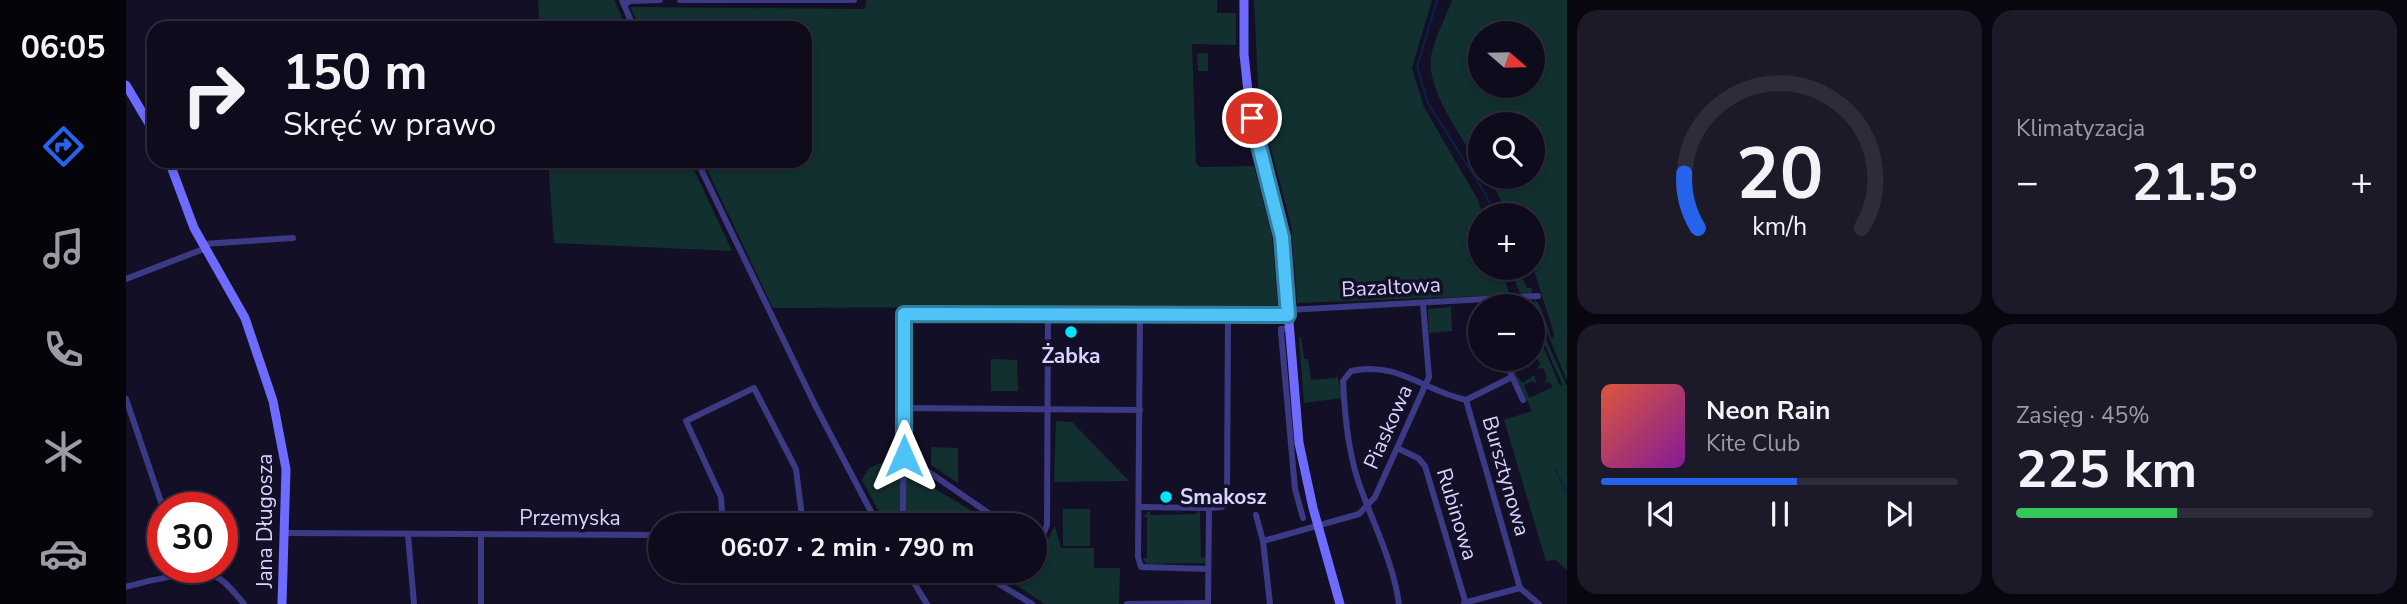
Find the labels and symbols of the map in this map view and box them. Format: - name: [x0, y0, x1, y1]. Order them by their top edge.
- north arrow: [1468, 21, 1545, 98]
- pin: [1222, 88, 1282, 148]
- street label: Bazaltowa: [1341, 270, 1441, 304]
- marker: Żabka: [1063, 324, 1079, 340]
- place label: Żabka: [1041, 342, 1101, 370]
- street label: Piaskowa: [1357, 380, 1419, 474]
- street label: Bursztynowa: [1476, 413, 1536, 539]
- position arrow: [867, 419, 941, 493]
- street label: Jana Długosza: [251, 454, 279, 589]
- street label: Rubinowa: [1430, 464, 1484, 564]
- place label: Smakosz: [1180, 483, 1266, 511]
- marker: Smakosz: [1158, 489, 1174, 505]
- speed limit sign: 30: [147, 492, 238, 583]
- street label: Przemyska: [519, 504, 621, 532]

